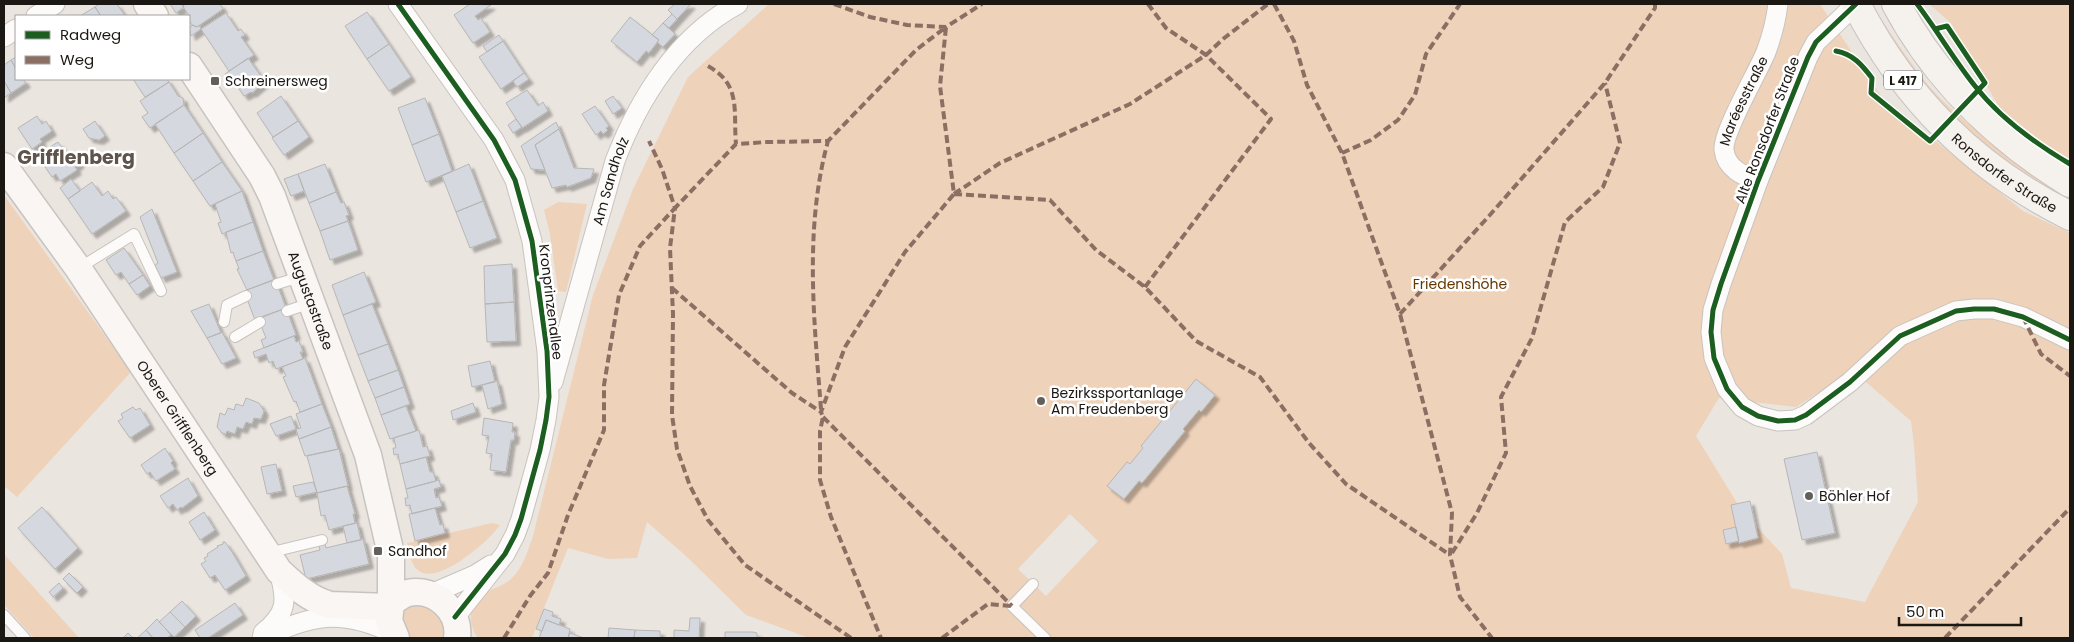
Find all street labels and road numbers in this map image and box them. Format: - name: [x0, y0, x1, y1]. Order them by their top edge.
- street label: Maréesstraße: [1714, 52, 1773, 148]
- street label: Alte Ronsdorfer Straße: [1730, 53, 1804, 207]
- road number: L 417: [1884, 70, 1922, 90]
- street label: Ronsdorfer Straße: [1947, 129, 2061, 218]
- street label: Am Sandholz: [587, 134, 634, 228]
- street label: Kronprinzenallee: [534, 243, 568, 361]
- street label: Augustastraße: [283, 248, 338, 353]
- street label: Oberer Grifflenberg: [132, 356, 223, 480]

